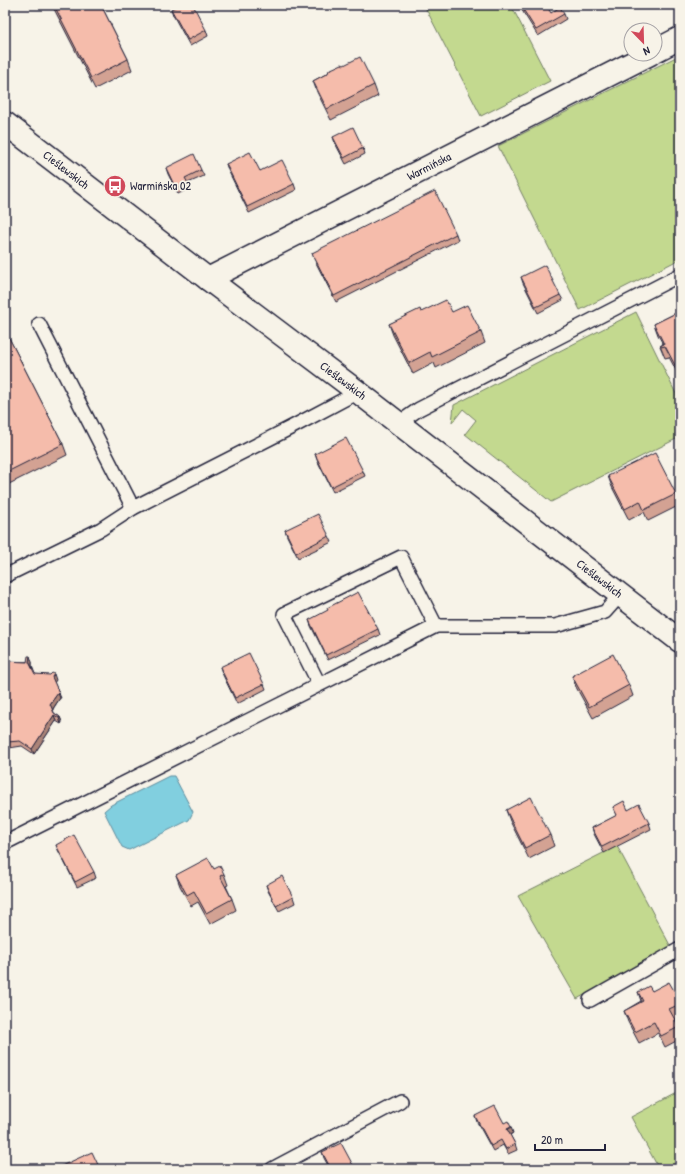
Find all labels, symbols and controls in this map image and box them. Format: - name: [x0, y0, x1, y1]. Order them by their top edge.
- north arrow: [623, 22, 663, 62]
- text: N: [641, 44, 652, 59]
- street label: Cieślewskich: [40, 146, 93, 193]
- street label: Warmińska: [404, 148, 454, 184]
- bus stop icon: Warmińska 02: [102, 173, 128, 199]
- place label: Warmińska 02: [130, 177, 191, 194]
- street label: Cieślewskich: [316, 357, 370, 403]
- street label: Cieślewskich: [573, 555, 626, 602]
- scale bar: [535, 1126, 605, 1152]
- text: 20 m: [541, 1131, 563, 1148]

